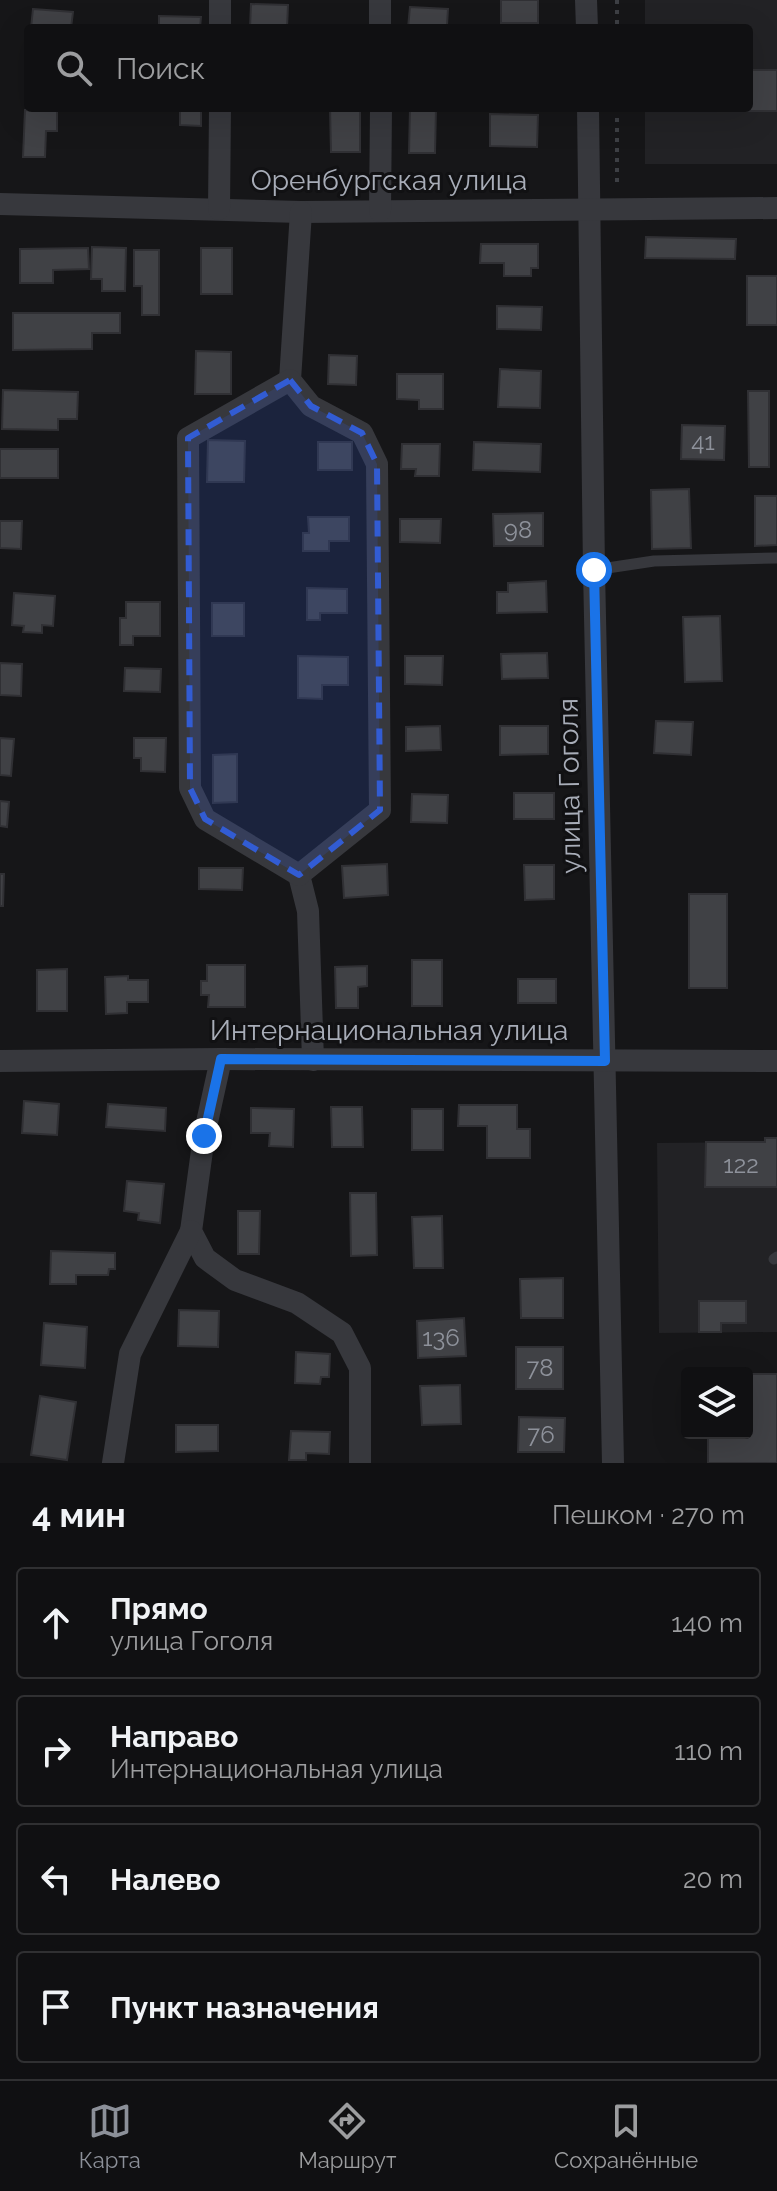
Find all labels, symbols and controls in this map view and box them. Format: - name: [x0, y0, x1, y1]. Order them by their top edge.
- search box: [24, 24, 753, 112]
- icon: search: [52, 46, 96, 90]
- text: Поиск: [116, 51, 205, 86]
- street label: Оренбургская улица: [251, 164, 527, 197]
- house number: 41: [691, 427, 715, 456]
- house number: 98: [504, 515, 532, 544]
- route start: [576, 552, 612, 588]
- street label: улица Гоголя: [551, 698, 588, 874]
- street label: Интернациональная улица: [210, 1014, 568, 1047]
- route end: [186, 1118, 222, 1154]
- house number: 122: [723, 1150, 759, 1179]
- house number: 136: [422, 1323, 460, 1352]
- house number: 78: [526, 1353, 554, 1382]
- map controls: [681, 1367, 753, 1439]
- button: layers: [681, 1367, 753, 1439]
- house number: 76: [527, 1420, 555, 1449]
- text: 4 мин: [32, 1495, 126, 1535]
- text: Пешком · 270 m: [552, 1500, 745, 1530]
- text: Прямо: [110, 1591, 208, 1626]
- icon: ahead: [34, 1601, 78, 1645]
- text: 140 m: [671, 1608, 743, 1638]
- text: улица Гоголя: [110, 1626, 273, 1656]
- text: Направо: [110, 1719, 239, 1754]
- icon: right: [34, 1729, 78, 1773]
- text: 110 m: [674, 1736, 743, 1766]
- text: Интернациональная улица: [110, 1754, 443, 1784]
- icon: left: [34, 1857, 78, 1901]
- text: Налево: [110, 1862, 220, 1897]
- text: 20 m: [683, 1864, 743, 1894]
- icon: arrive: [34, 1985, 78, 2029]
- text: Пункт назначения: [110, 1990, 379, 2025]
- tab: Карта: [79, 2099, 141, 2173]
- tab: Маршрут: [298, 2099, 396, 2173]
- tab: Сохранённые: [554, 2099, 698, 2173]

